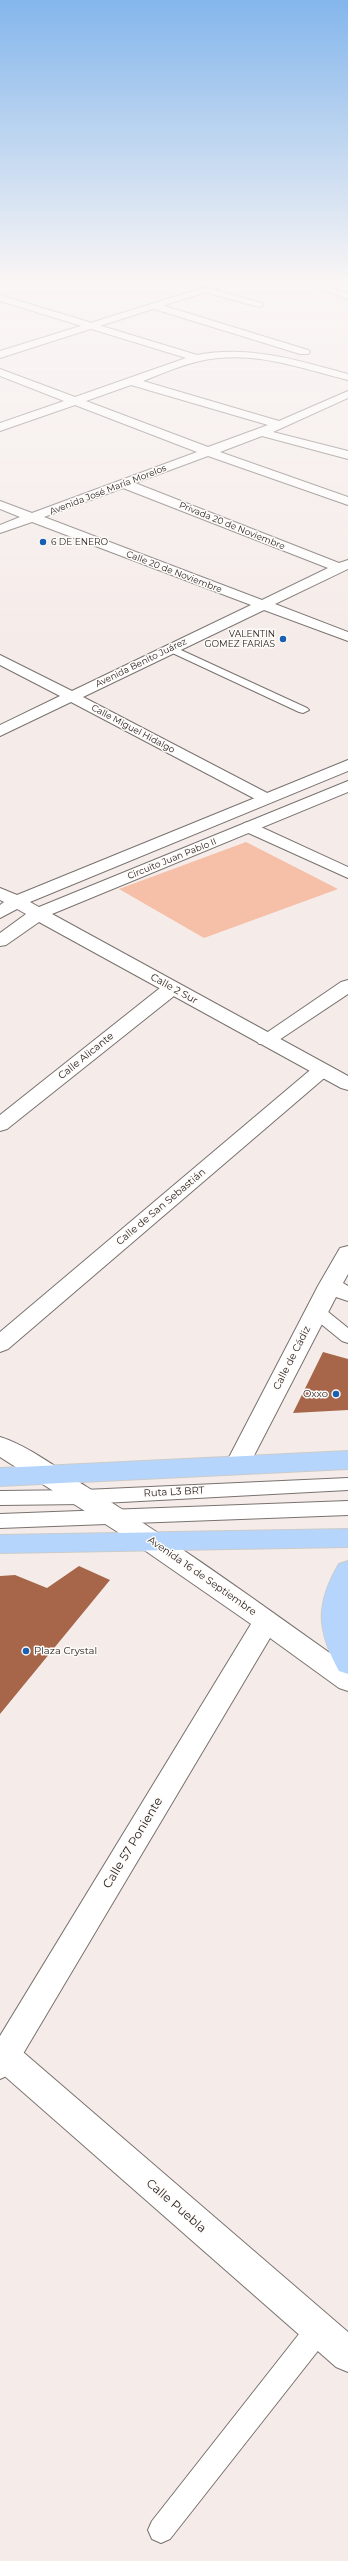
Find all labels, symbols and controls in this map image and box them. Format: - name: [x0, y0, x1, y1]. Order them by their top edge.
- street label: Avenida José María Morelos: [48, 463, 168, 517]
- street label: Privada 20 de Noviembre: [177, 500, 287, 552]
- marker: 6 DE ENERO: [38, 537, 48, 547]
- place label: 6 DE ENERO: [51, 537, 108, 547]
- street label: Calle 20 de Noviembre: [125, 549, 223, 595]
- place label: VALENTIN GOMEZ FARIAS: [205, 629, 275, 650]
- marker: VALENTIN GOMEZ FARIAS: [278, 634, 288, 644]
- street label: Avenida Benito Juárez: [94, 636, 188, 690]
- street label: Calle Miguel Hidalgo: [89, 702, 177, 756]
- street label: Circuito Juan Pablo II: [126, 836, 218, 882]
- street label: Calle 2 Sur: [148, 971, 200, 1007]
- street label: Calle Alicante: [56, 1030, 116, 1082]
- street label: Calle de San Sebastián: [114, 1166, 208, 1248]
- street label: Calle de Cádiz: [271, 1324, 313, 1392]
- place label: Oxxo: [303, 1388, 328, 1400]
- marker: Oxxo: [331, 1389, 341, 1399]
- street label: Ruta L3 BRT: [143, 1484, 205, 1500]
- street label: Avenida 16 de Septiembre: [145, 1534, 259, 1618]
- place label: Plaza Crystal: [34, 1645, 97, 1657]
- marker: Plaza Crystal: [21, 1646, 31, 1656]
- street label: Calle 57 Poniente: [100, 1795, 166, 1891]
- street label: Calle Puebla: [143, 2176, 209, 2236]

